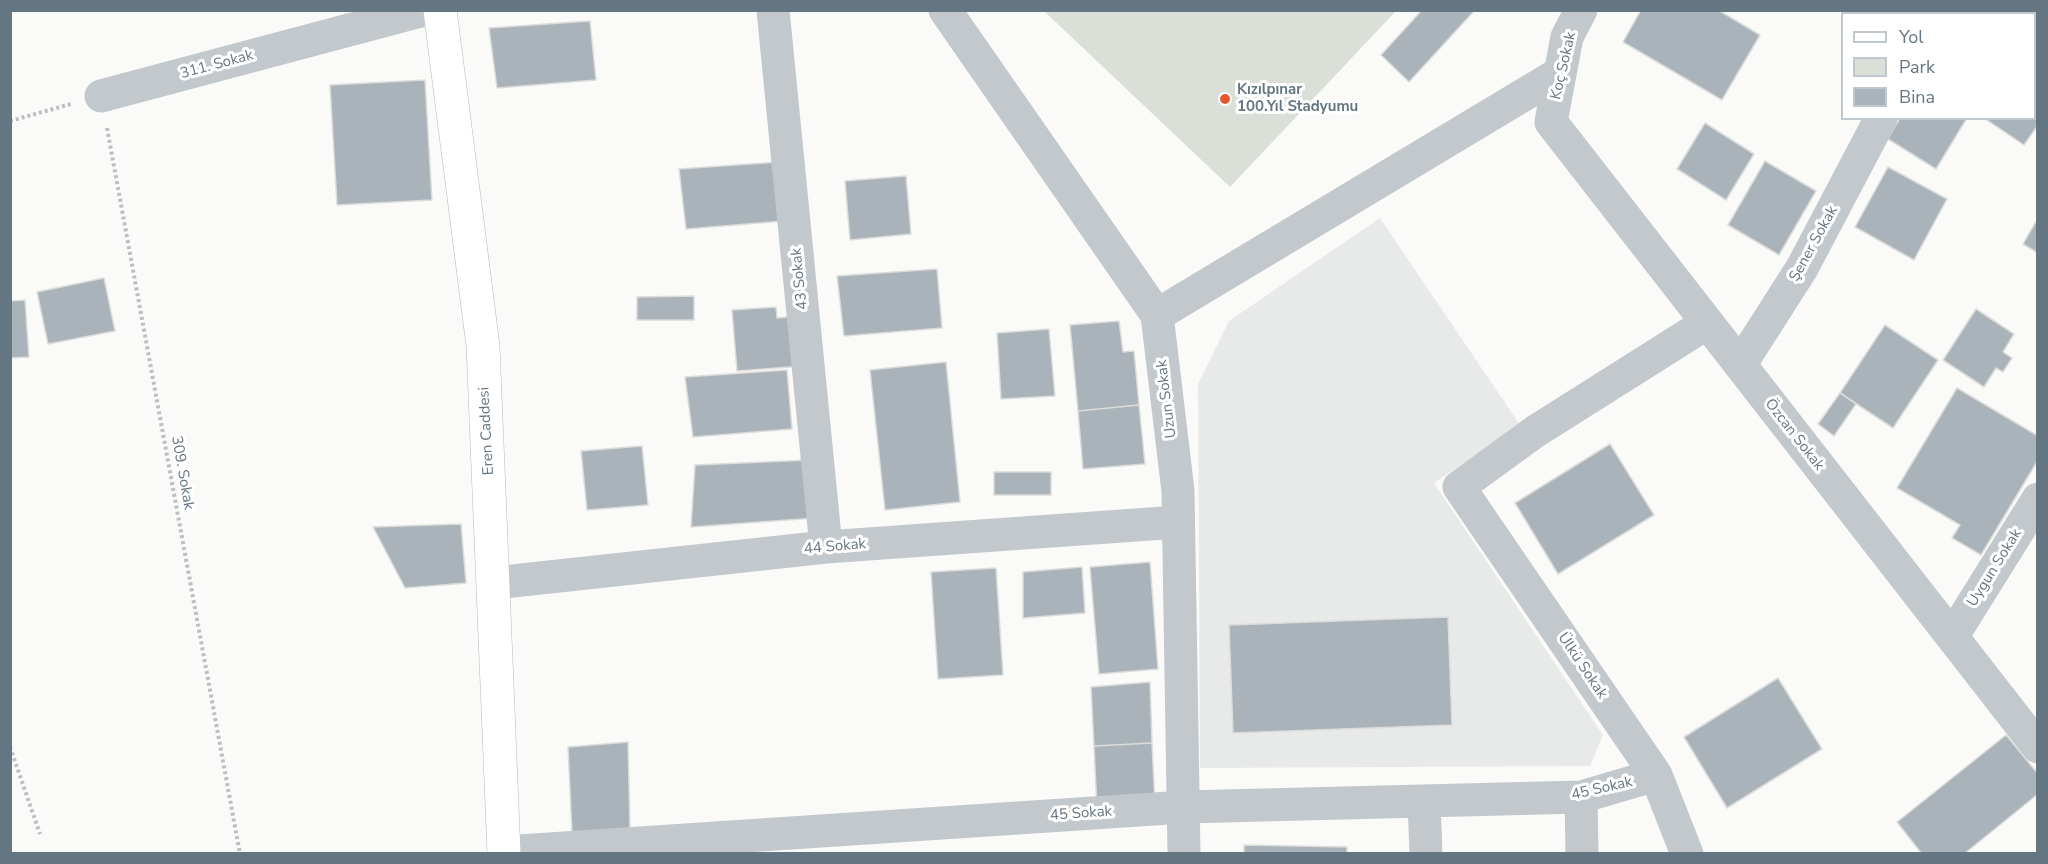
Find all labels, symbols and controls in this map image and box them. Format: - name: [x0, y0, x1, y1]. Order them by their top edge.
- legend: [1841, 12, 2036, 120]
- text: Yol: [1899, 25, 1924, 49]
- street label: Koç Sokak: [1547, 30, 1581, 102]
- street label: 311. Sokak: [179, 47, 255, 83]
- text: Park: [1899, 55, 1935, 79]
- place label: Kızılpınar 100.Yıl Stadyumu: [1237, 81, 1358, 116]
- text: Bina: [1899, 85, 1935, 109]
- marker: Kızılpınar 100.Yıl Stadyumu: [1218, 92, 1232, 106]
- street label: Şener Sokak: [1786, 203, 1842, 285]
- street label: 43 Sokak: [788, 247, 812, 311]
- street label: Uzun Sokak: [1153, 359, 1181, 439]
- street label: Eren Caddesi: [476, 386, 498, 476]
- street label: Özcan Sokak: [1760, 396, 1828, 474]
- street label: 309. Sokak: [167, 435, 197, 511]
- street label: Uygun Sokak: [1964, 526, 2026, 610]
- street label: 44 Sokak: [803, 535, 867, 559]
- street label: Ülkü Sokak: [1553, 630, 1611, 702]
- street label: 45 Sokak: [1570, 773, 1634, 805]
- street label: 45 Sokak: [1049, 803, 1113, 825]

